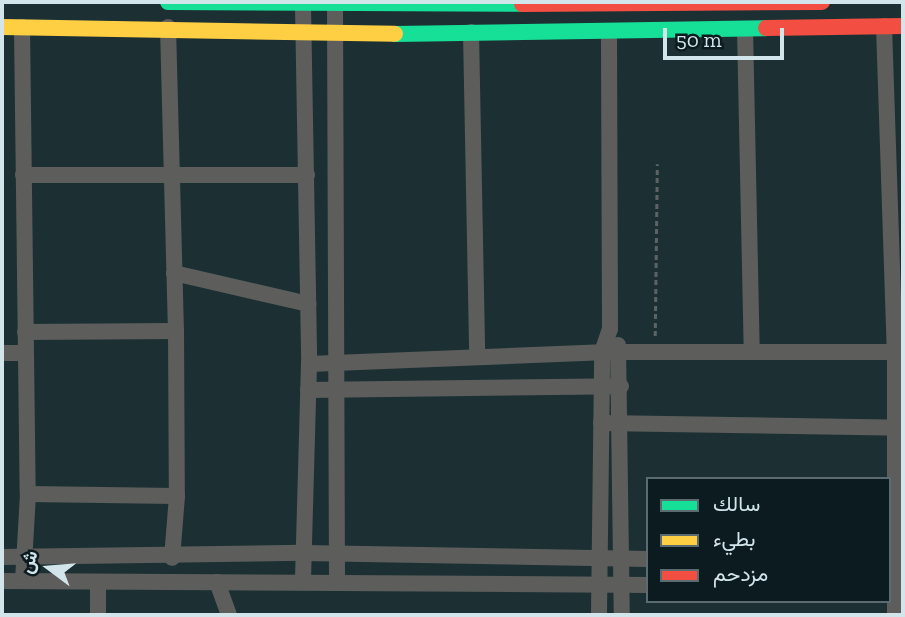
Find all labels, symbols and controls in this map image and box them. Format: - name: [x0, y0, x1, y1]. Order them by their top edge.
- scale bar: [667, 14, 788, 58]
- text: 50 m: [676, 27, 722, 52]
- legend: [646, 477, 891, 603]
- text: سالك: [713, 491, 760, 516]
- text: بطيء: [713, 526, 756, 551]
- north arrow: [14, 533, 84, 603]
- text: ش: [14, 548, 43, 576]
- text: مزدحم: [713, 561, 768, 586]

